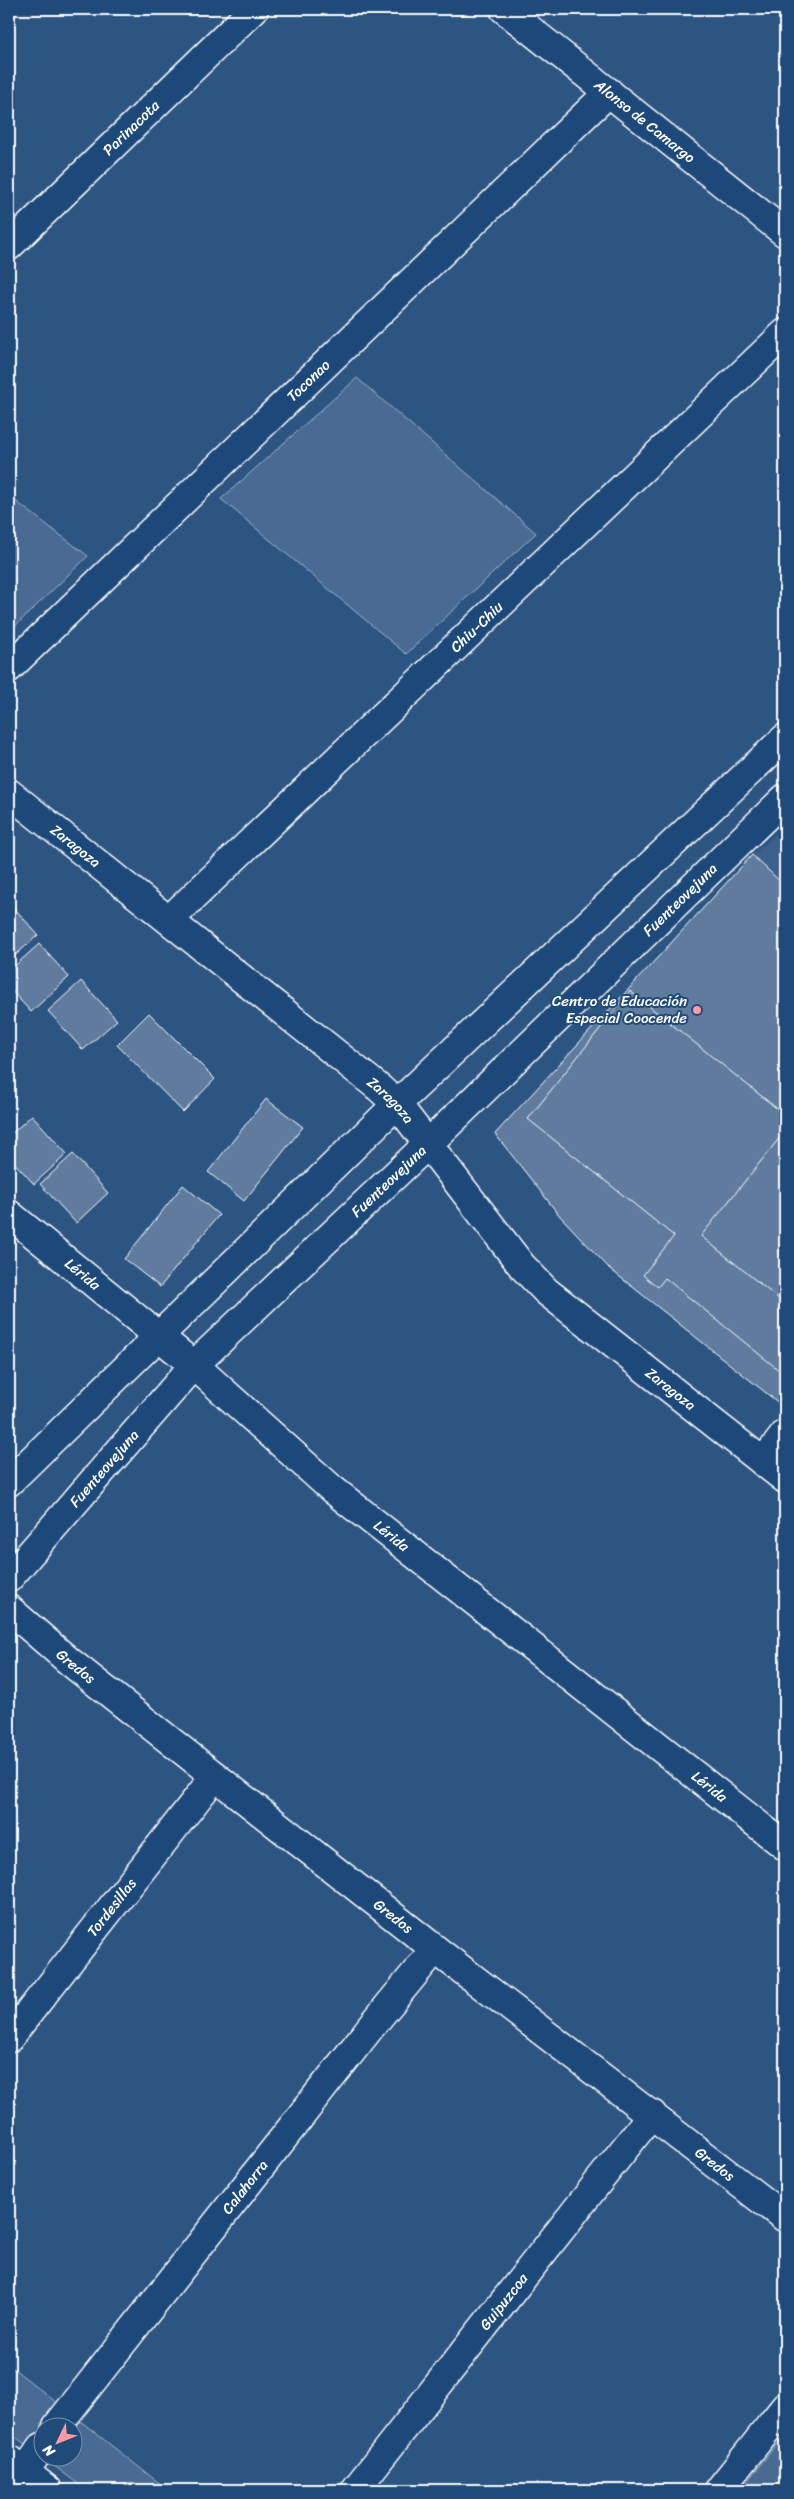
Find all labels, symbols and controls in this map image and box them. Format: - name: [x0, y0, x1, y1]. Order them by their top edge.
- street label: Alonso de Camargo: [587, 72, 702, 170]
- street label: Parinacota: [96, 93, 166, 162]
- street label: Toconao: [280, 353, 337, 408]
- street label: Chiu-Chiu: [444, 595, 509, 659]
- street label: Zaragoza: [44, 817, 107, 875]
- street label: Fuenteovejuna: [636, 856, 724, 943]
- place label: Centro de Educación Especial Coocende: [552, 988, 687, 1031]
- marker: Centro de Educación Especial Coocende: [691, 1004, 703, 1016]
- street label: Zaragoza: [361, 1070, 421, 1130]
- street label: Fuenteovejuna: [345, 1138, 433, 1224]
- street label: Lérida: [59, 1251, 107, 1297]
- street label: Zaragoza: [639, 1360, 702, 1418]
- street label: Fuenteovejuna: [63, 1423, 146, 1514]
- street label: Lérida: [368, 1513, 416, 1559]
- street label: Gredos: [50, 1642, 102, 1691]
- street label: Lérida: [686, 1764, 734, 1810]
- street label: Tordesillas: [80, 1872, 144, 1943]
- street label: Gredos: [368, 1892, 420, 1941]
- street label: Gredos: [689, 2140, 741, 2189]
- street label: Calahorra: [215, 2154, 275, 2220]
- street label: Guipuzcoa: [473, 2267, 535, 2336]
- north arrow: [32, 2416, 82, 2466]
- text: N: [36, 2438, 62, 2463]

